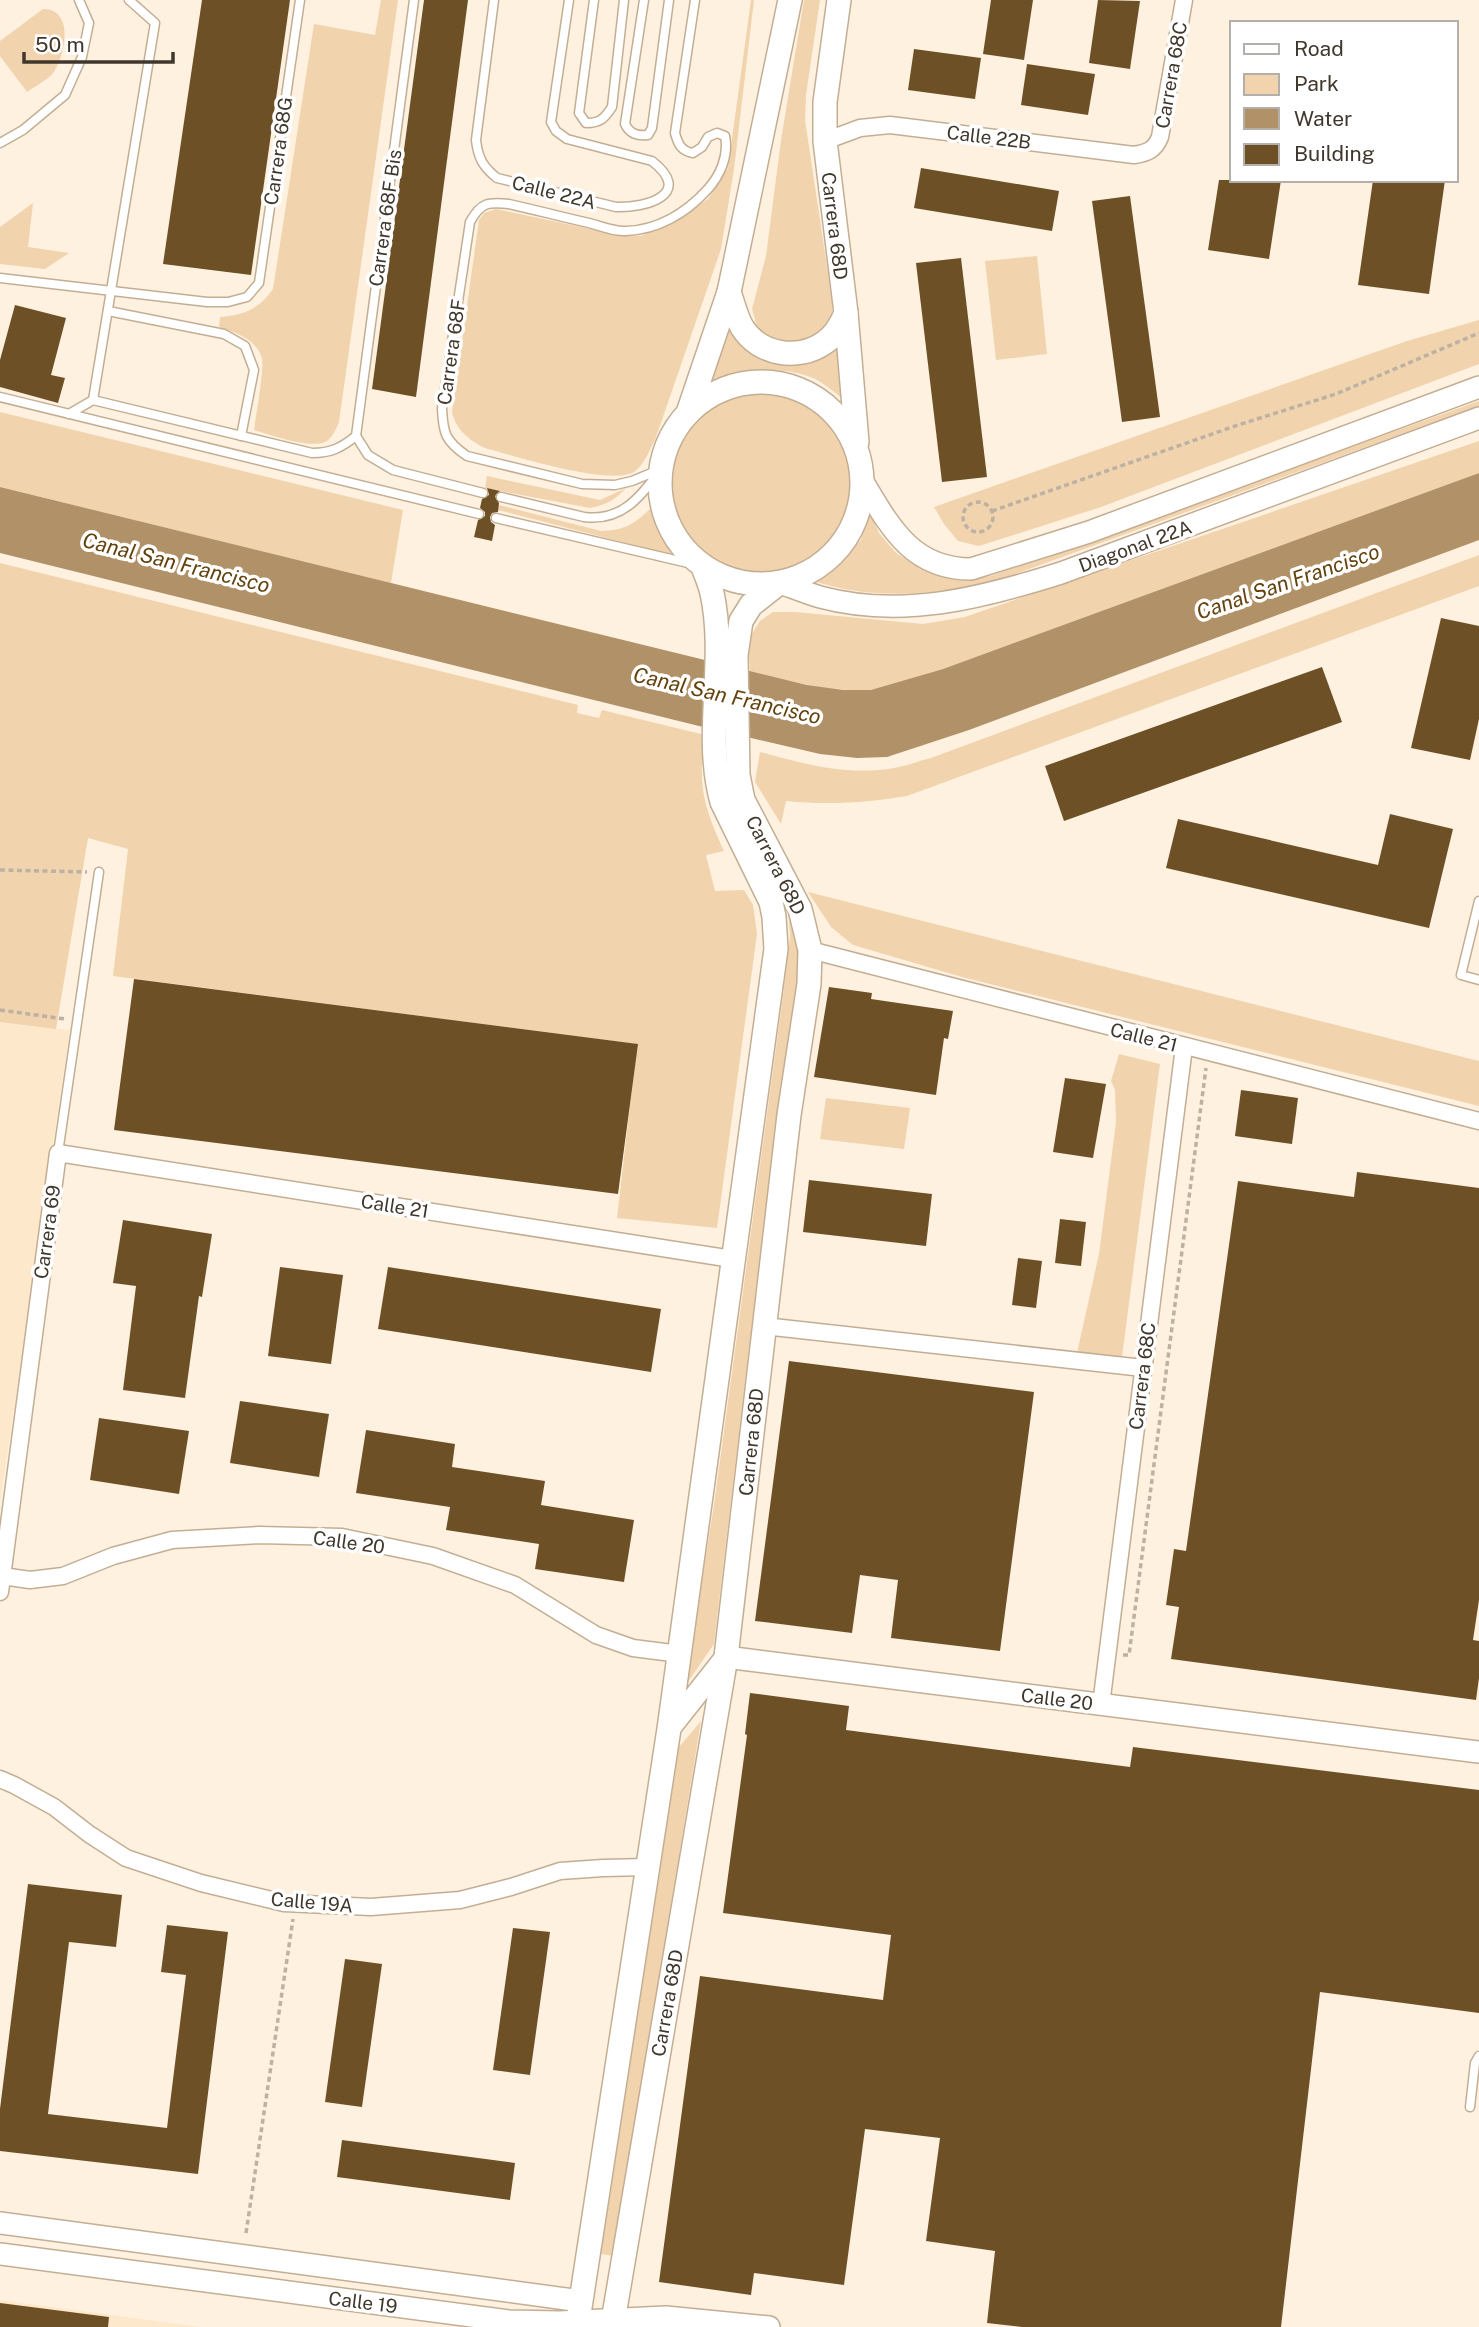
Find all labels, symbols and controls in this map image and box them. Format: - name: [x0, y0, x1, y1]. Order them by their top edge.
- street label: Carrera 68C: [1151, 20, 1191, 130]
- scale bar: [24, 21, 173, 65]
- legend: [1230, 21, 1458, 182]
- text: 50 m: [35, 32, 85, 57]
- text: Road: [1294, 36, 1344, 61]
- text: Park: [1294, 71, 1339, 96]
- street label: Carrera 68G: [260, 95, 296, 207]
- text: Water: [1294, 106, 1352, 131]
- street label: Calle 22B: [946, 121, 1032, 153]
- text: Building: [1294, 141, 1375, 166]
- street label: Carrera 68F Bis: [364, 148, 406, 288]
- street label: Calle 22A: [510, 171, 598, 213]
- street label: Carrera 68D: [817, 171, 853, 281]
- street label: Carrera 68F: [433, 298, 469, 406]
- street label: Diagonal 22A: [1076, 515, 1194, 577]
- water label: Canal San Francisco: [80, 527, 272, 598]
- water label: Canal San Francisco: [1193, 538, 1383, 625]
- water label: Canal San Francisco: [631, 662, 823, 729]
- street label: Carrera 68D: [742, 812, 810, 918]
- street label: Calle 21: [1108, 1018, 1180, 1056]
- street label: Carrera 69: [30, 1184, 64, 1280]
- street label: Calle 21: [359, 1190, 431, 1222]
- street label: Carrera 68C: [1124, 1321, 1160, 1431]
- street label: Carrera 68D: [734, 1387, 768, 1497]
- street label: Calle 20: [312, 1526, 386, 1558]
- street label: Calle 20: [1020, 1684, 1094, 1714]
- street label: Calle 19A: [270, 1887, 354, 1917]
- street label: Carrera 68D: [647, 1948, 687, 2058]
- street label: Calle 19: [327, 2287, 399, 2317]

